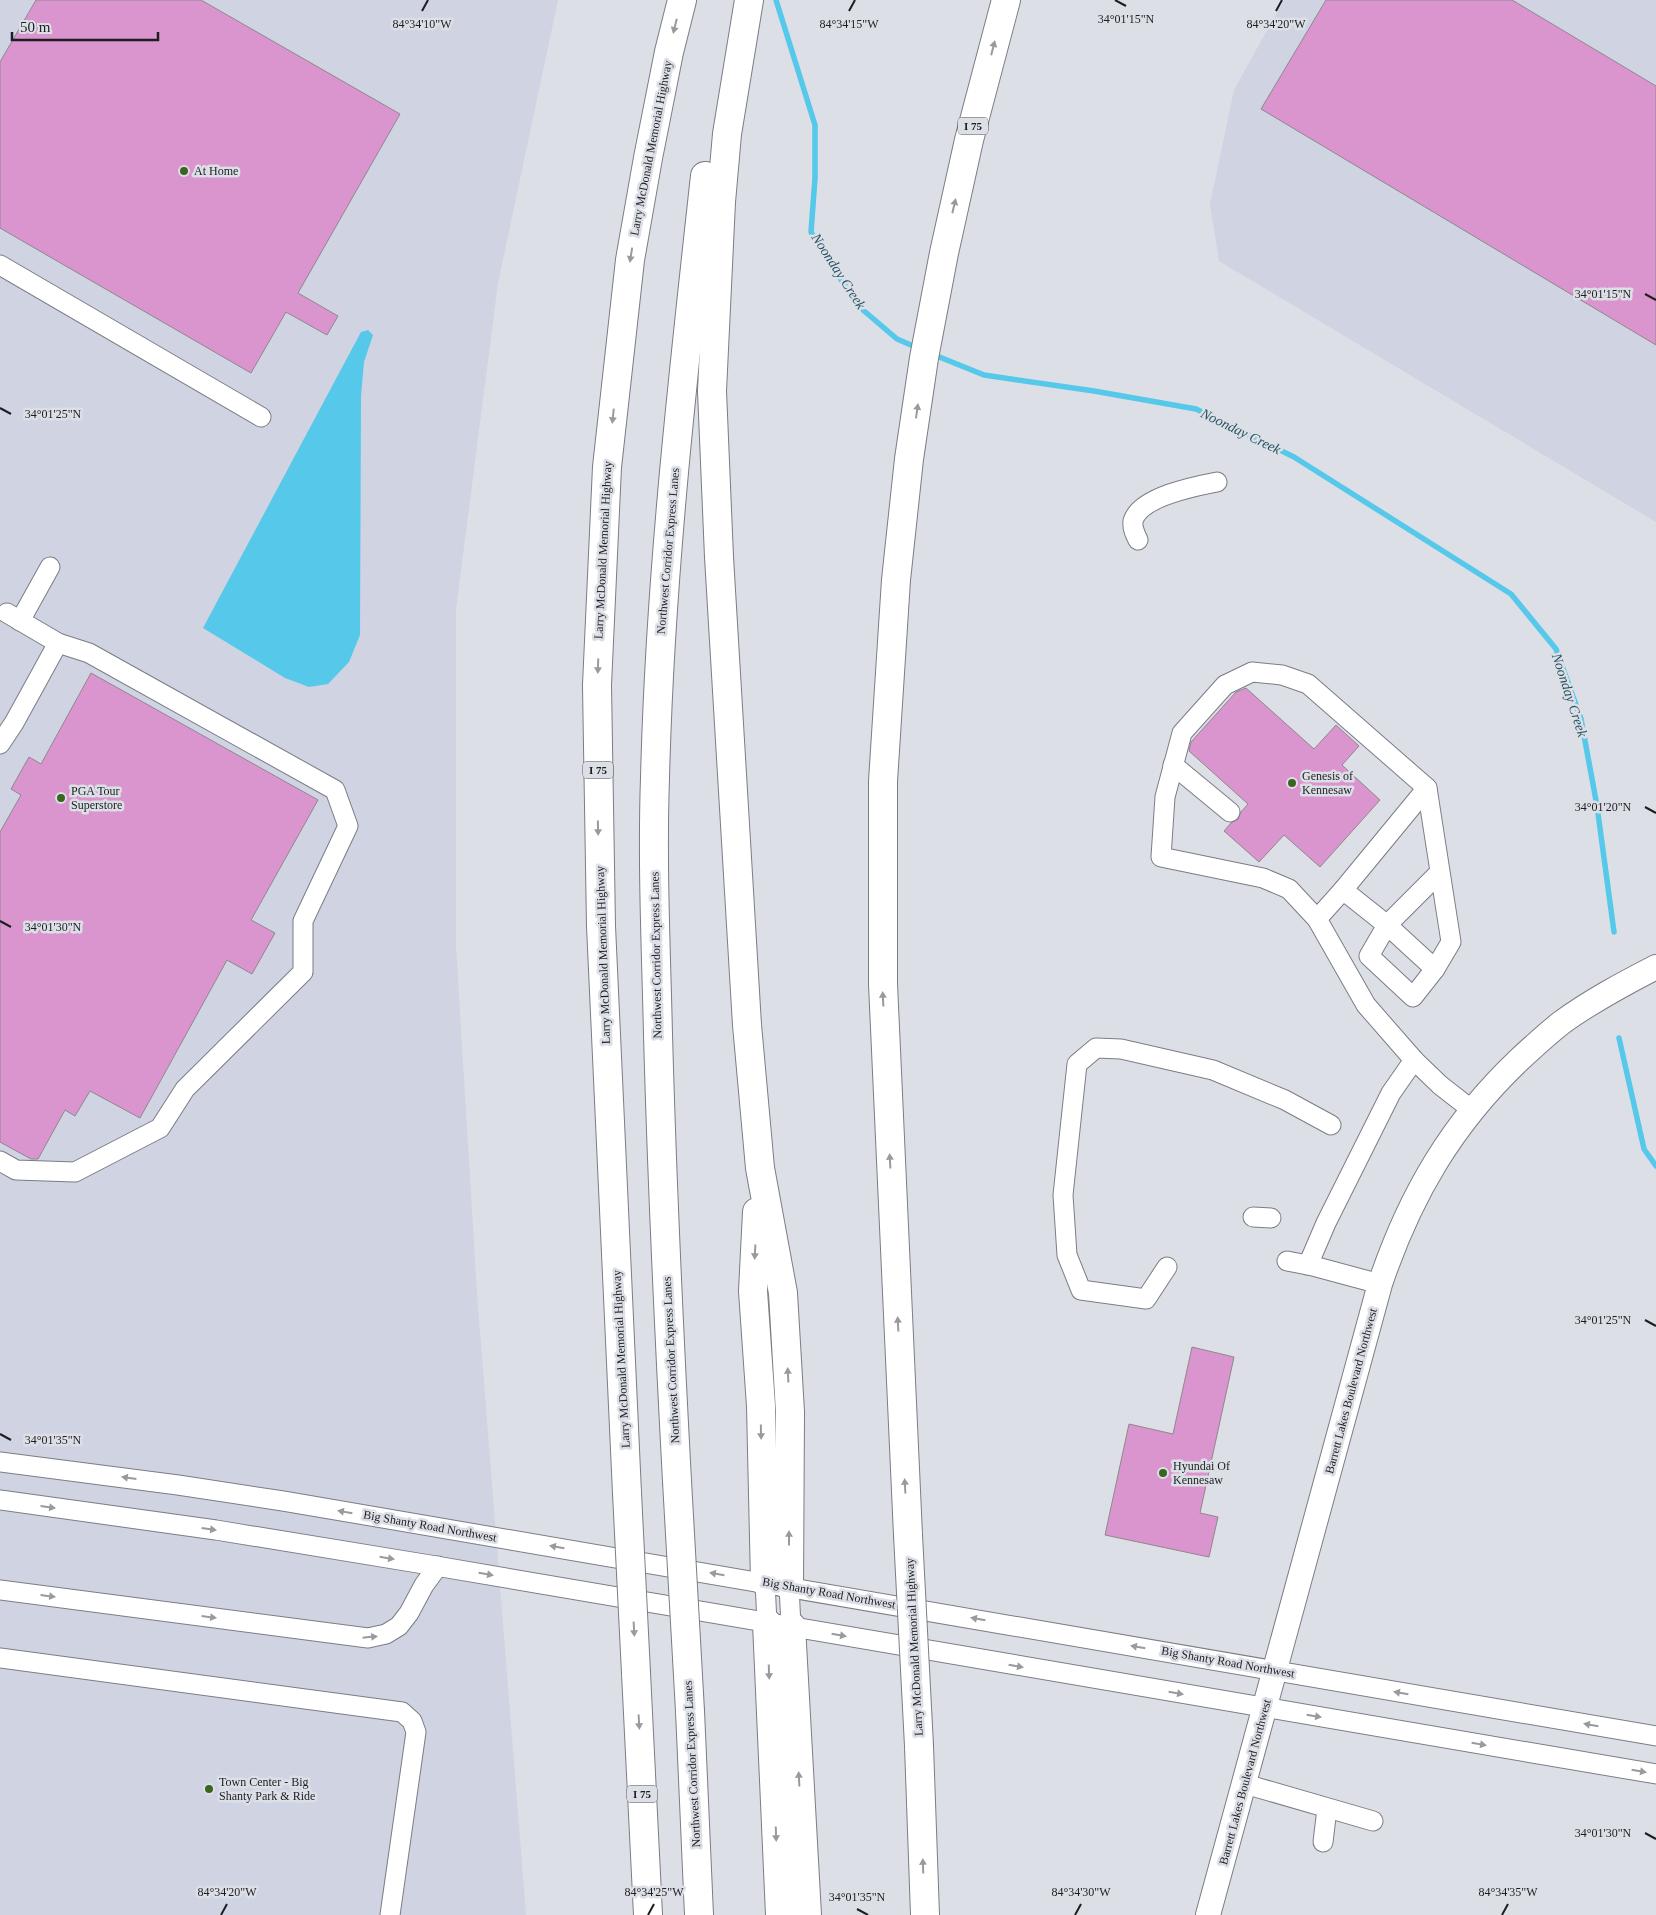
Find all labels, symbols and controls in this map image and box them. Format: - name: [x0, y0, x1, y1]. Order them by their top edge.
- scale bar: [12, 10, 159, 42]
- text: 34°01'15"N: [1098, 12, 1155, 26]
- text: 84°34'10"W: [392, 17, 452, 31]
- text: 84°34'15"W: [819, 17, 879, 31]
- text: 84°34'20"W: [1246, 17, 1306, 31]
- text: 50 m: [20, 19, 51, 35]
- one-way arrow: [671, 19, 679, 34]
- one-way arrow: [989, 40, 997, 55]
- street label: Larry McDonald Memorial Highway: [627, 59, 675, 237]
- road number: I 75: [958, 118, 988, 134]
- place label: At Home: [194, 164, 238, 178]
- marker: At Home: [178, 165, 190, 177]
- one-way arrow: [950, 198, 958, 213]
- water label: Noonday Creek: [808, 230, 869, 312]
- one-way arrow: [627, 247, 635, 263]
- text: 34°01'15"N: [1575, 287, 1632, 301]
- one-way arrow: [913, 403, 921, 419]
- water label: Noonday Creek: [1198, 405, 1284, 458]
- text: 34°01'25"N: [25, 407, 82, 421]
- one-way arrow: [609, 409, 617, 425]
- street label: Larry McDonald Memorial Highway: [591, 461, 615, 639]
- street label: Northwest Corridor Express Lanes: [654, 467, 682, 635]
- water label: Noonday Creek: [1549, 651, 1590, 740]
- one-way arrow: [594, 658, 602, 674]
- road number: I 75: [583, 762, 613, 778]
- place label: Genesis of Kennesaw: [1302, 769, 1353, 797]
- marker: Genesis of Kennesaw: [1286, 777, 1298, 789]
- place label: PGA Tour Superstore: [71, 784, 122, 812]
- marker: PGA Tour Superstore: [55, 792, 67, 804]
- text: 34°01'20"N: [1575, 800, 1632, 814]
- one-way arrow: [594, 820, 602, 836]
- street label: Larry McDonald Memorial Highway: [593, 866, 613, 1044]
- street label: Northwest Corridor Express Lanes: [648, 871, 664, 1039]
- text: 34°01'30"N: [25, 920, 82, 934]
- one-way arrow: [879, 991, 887, 1007]
- one-way arrow: [886, 1153, 894, 1169]
- one-way arrow: [751, 1244, 759, 1260]
- street label: Larry McDonald Memorial Highway: [609, 1270, 633, 1448]
- street label: Northwest Corridor Express Lanes: [660, 1276, 682, 1444]
- street label: Barrett Lakes Boulevard Northwest: [1322, 1306, 1380, 1475]
- text: 34°01'25"N: [1575, 1313, 1632, 1327]
- one-way arrow: [893, 1315, 901, 1331]
- one-way arrow: [783, 1367, 791, 1383]
- one-way arrow: [758, 1424, 766, 1440]
- text: 34°01'35"N: [25, 1433, 82, 1447]
- place label: Hyundai Of Kennesaw: [1173, 1459, 1230, 1487]
- marker: Hyundai Of Kennesaw: [1157, 1467, 1169, 1479]
- one-way arrow: [121, 1474, 137, 1482]
- one-way arrow: [901, 1478, 909, 1494]
- one-way arrow: [41, 1503, 57, 1511]
- one-way arrow: [337, 1507, 353, 1515]
- street label: Big Shanty Road Northwest: [362, 1507, 498, 1545]
- one-way arrow: [202, 1525, 218, 1533]
- one-way arrow: [785, 1529, 793, 1545]
- one-way arrow: [549, 1543, 565, 1551]
- one-way arrow: [379, 1554, 395, 1562]
- street label: Larry McDonald Memorial Highway: [902, 1558, 926, 1736]
- one-way arrow: [709, 1570, 725, 1578]
- one-way arrow: [478, 1571, 494, 1579]
- street label: Big Shanty Road Northwest: [761, 1574, 897, 1612]
- one-way arrow: [41, 1592, 57, 1600]
- one-way arrow: [202, 1614, 218, 1622]
- one-way arrow: [969, 1615, 985, 1623]
- one-way arrow: [630, 1621, 638, 1637]
- one-way arrow: [831, 1631, 846, 1639]
- one-way arrow: [363, 1633, 379, 1641]
- one-way arrow: [1129, 1642, 1145, 1650]
- street label: Big Shanty Road Northwest: [1160, 1643, 1296, 1681]
- one-way arrow: [1008, 1662, 1024, 1670]
- one-way arrow: [766, 1664, 774, 1680]
- street label: Northwest Corridor Express Lanes: [681, 1680, 703, 1848]
- one-way arrow: [1393, 1688, 1409, 1696]
- one-way arrow: [1169, 1689, 1185, 1697]
- street label: Barrett Lakes Boulevard Northwest: [1216, 1697, 1274, 1866]
- one-way arrow: [1306, 1712, 1322, 1720]
- one-way arrow: [635, 1714, 643, 1730]
- one-way arrow: [1582, 1720, 1598, 1728]
- one-way arrow: [1471, 1740, 1487, 1748]
- one-way arrow: [1631, 1767, 1647, 1775]
- one-way arrow: [795, 1771, 803, 1787]
- place label: Town Center - Big Shanty Park & Ride: [219, 1775, 315, 1803]
- marker: Town Center - Big Shanty Park & Ride: [203, 1783, 215, 1795]
- road number: I 75: [627, 1786, 657, 1802]
- one-way arrow: [772, 1826, 780, 1842]
- text: 34°01'30"N: [1575, 1826, 1632, 1840]
- one-way arrow: [919, 1858, 927, 1874]
- text: 84°34'20"W: [197, 1885, 257, 1899]
- text: 84°34'25"W: [624, 1885, 684, 1899]
- text: 84°34'30"W: [1051, 1885, 1111, 1899]
- text: 84°34'35"W: [1478, 1885, 1538, 1899]
- text: 34°01'35"N: [829, 1890, 886, 1904]

